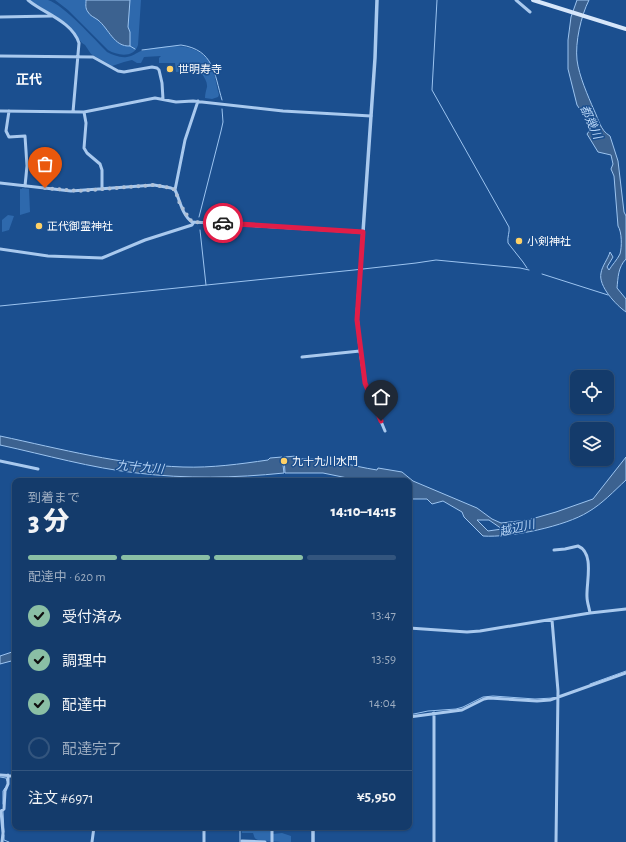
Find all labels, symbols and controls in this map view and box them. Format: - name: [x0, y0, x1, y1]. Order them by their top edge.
- place label: 世明寿寺: [178, 63, 222, 75]
- marker: 世明寿寺: [165, 64, 175, 74]
- district label: 正代: [16, 72, 42, 87]
- water label: 都幾川: [578, 103, 606, 143]
- pin: [28, 147, 62, 188]
- icon: bag: [34, 153, 56, 175]
- courier: [203, 203, 243, 243]
- icon: car: [212, 212, 234, 234]
- place label: 正代御霊神社: [47, 220, 113, 232]
- marker: 正代御霊神社: [34, 221, 44, 231]
- marker: 小剣神社: [514, 236, 524, 246]
- place label: 小剣神社: [527, 236, 571, 247]
- map controls: [570, 370, 614, 466]
- button: locate: [570, 370, 614, 414]
- pin: [364, 380, 398, 421]
- icon: home: [370, 386, 392, 408]
- button: layers: [570, 422, 614, 466]
- place label: 九十九川水門: [292, 455, 358, 467]
- marker: 九十九川水門: [279, 456, 289, 466]
- water label: 九十九川: [116, 458, 167, 475]
- text: 到着まで: [28, 492, 80, 505]
- text: 14:10–14:15: [331, 504, 396, 519]
- text: 3 分: [28, 509, 69, 535]
- water label: 越辺川: [498, 517, 538, 538]
- text: 配達中 · 620 m: [28, 571, 106, 584]
- icon: check: [28, 605, 50, 627]
- text: 13:47: [372, 609, 396, 622]
- text: 受付済み: [62, 610, 122, 625]
- icon: check: [28, 649, 50, 671]
- text: 13:59: [372, 653, 396, 666]
- text: 調理中: [62, 654, 107, 669]
- icon: check: [28, 693, 50, 715]
- text: 14:04: [369, 697, 396, 710]
- text: 配達中: [62, 698, 107, 713]
- text: 配達完了: [62, 742, 122, 757]
- text: ¥5,950: [357, 789, 396, 804]
- text: 注文 #6971: [28, 791, 94, 806]

